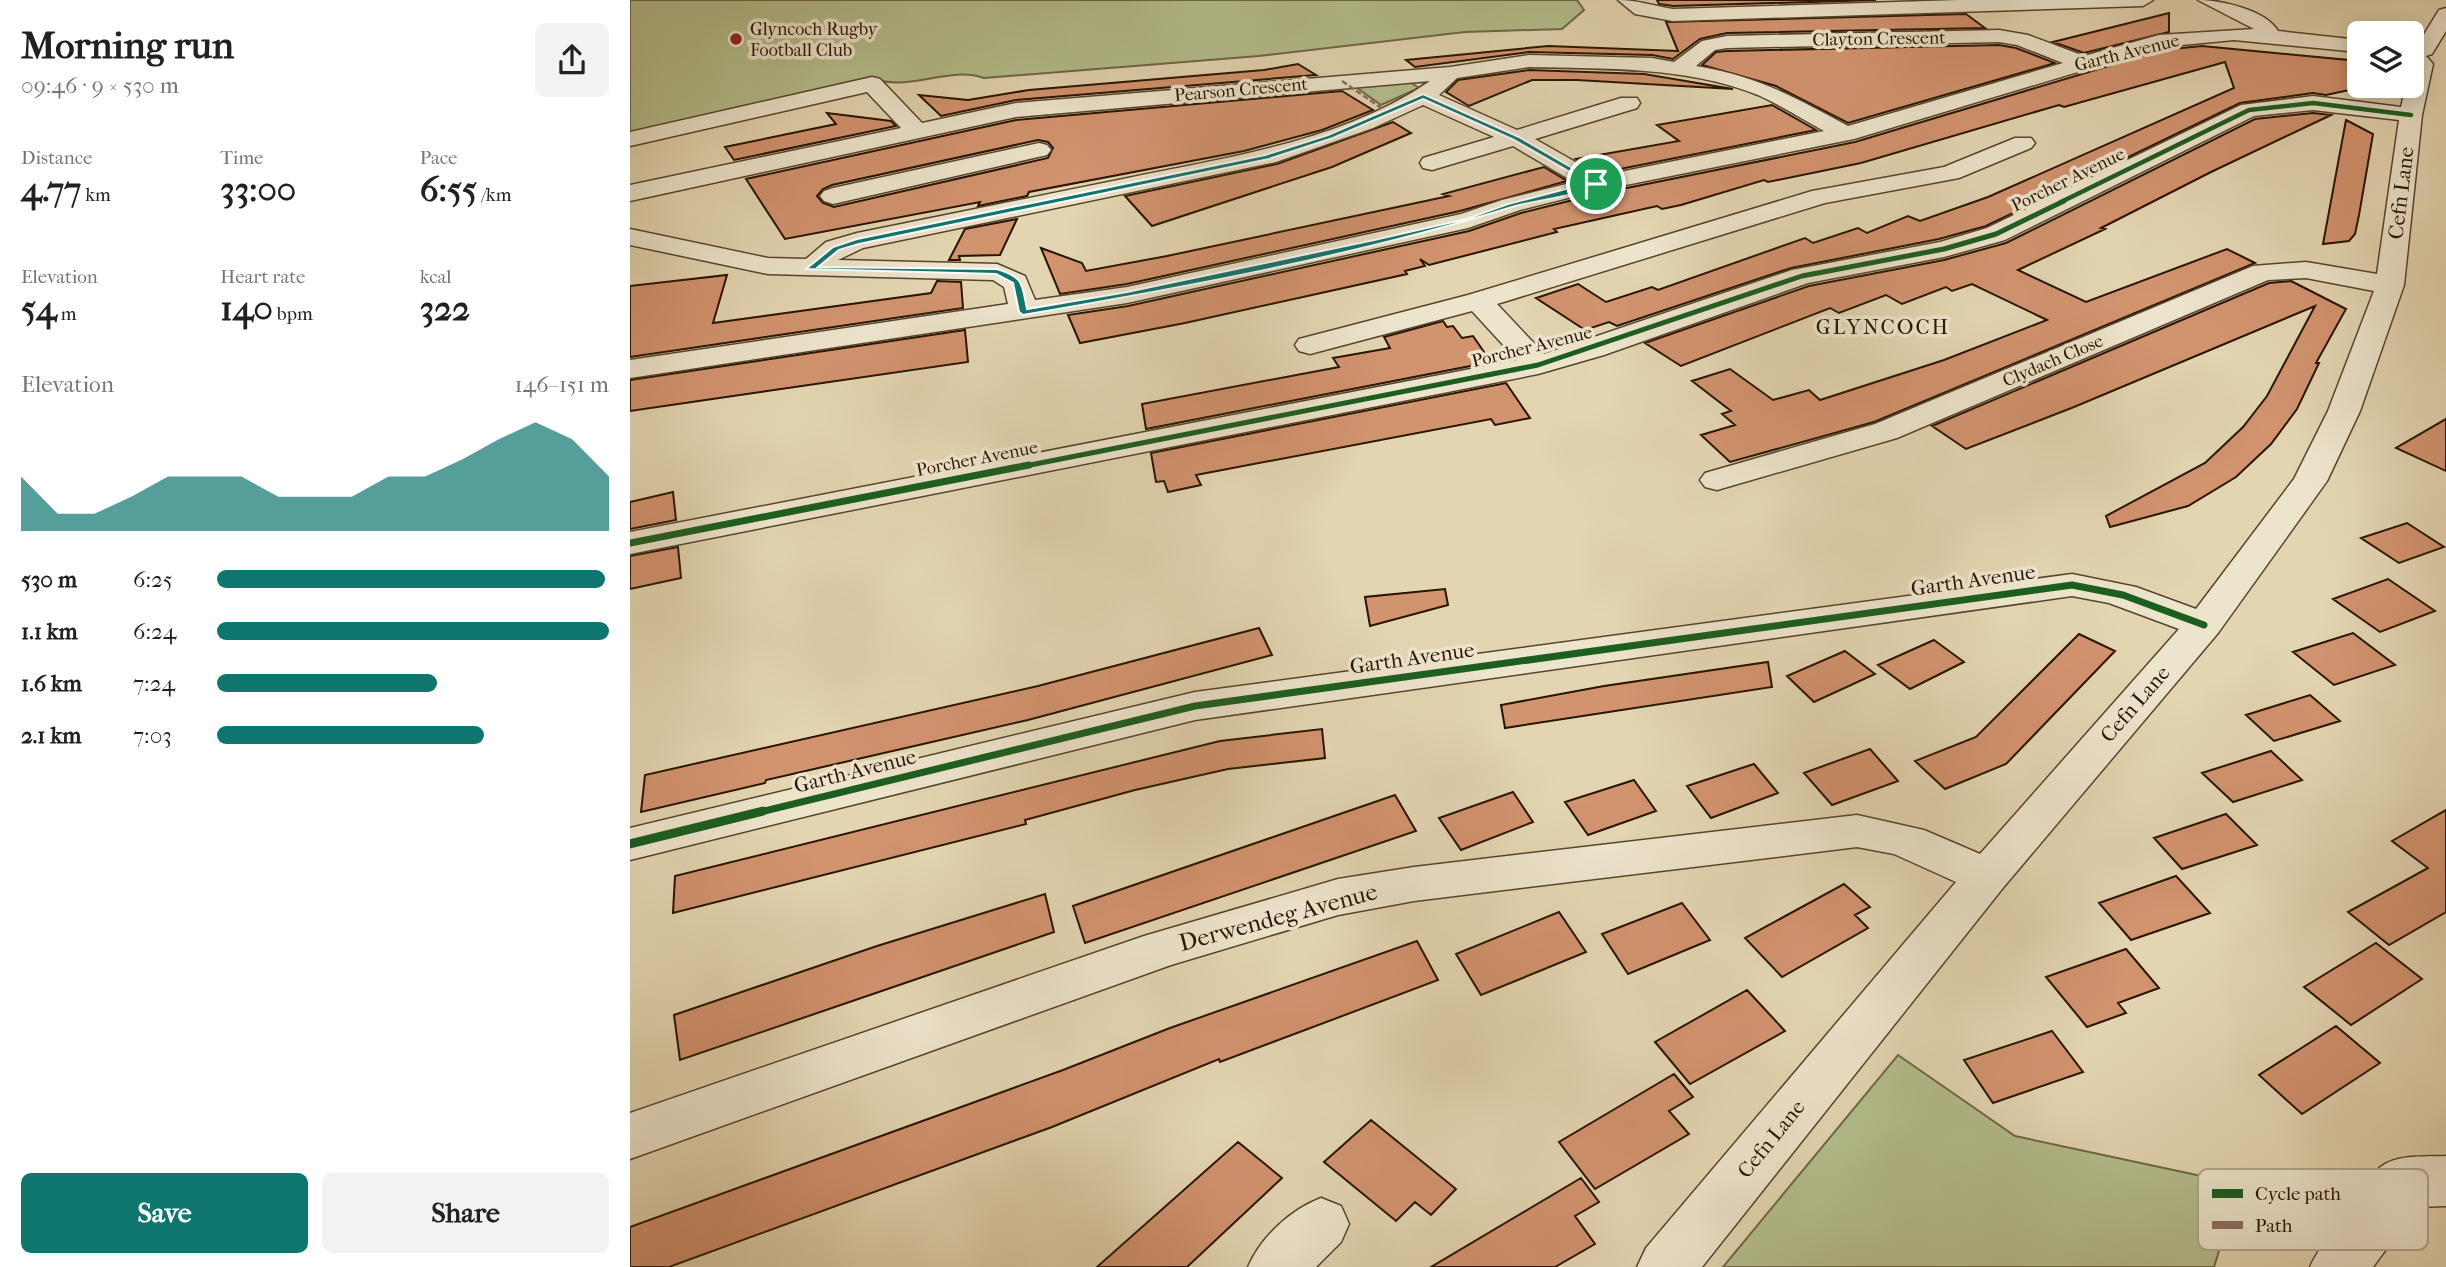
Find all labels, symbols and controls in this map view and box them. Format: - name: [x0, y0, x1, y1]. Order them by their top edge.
- place label: Glyncoch Rugby Football Club: [750, 19, 879, 61]
- map controls: [2347, 21, 2424, 98]
- button: layers: [2347, 21, 2424, 98]
- text: Morning run: [21, 23, 234, 68]
- button: share: [535, 23, 609, 97]
- street label: Clayton Crescent: [1812, 27, 1946, 51]
- street label: Garth Avenue: [2072, 30, 2182, 76]
- marker: Glyncoch Rugby Football Club: [728, 31, 744, 47]
- text: 09:46 · 9 × 530 m: [21, 72, 179, 99]
- street label: Pearson Crescent: [1173, 74, 1309, 106]
- street label: Porcher Avenue: [2008, 143, 2128, 216]
- street label: Cefn Lane: [2383, 145, 2419, 241]
- text: Distance: [21, 147, 92, 169]
- text: Time: [220, 147, 264, 169]
- text: Pace: [420, 147, 458, 169]
- pin: [1566, 154, 1626, 214]
- icon: arrive: [1577, 165, 1615, 203]
- text: 4.77: [21, 169, 81, 210]
- text: 33:00: [220, 169, 296, 210]
- text: 6:55: [420, 169, 477, 210]
- text: km: [81, 184, 111, 206]
- text: /km: [477, 184, 511, 206]
- text: Elevation: [21, 266, 98, 288]
- text: Heart rate: [220, 266, 305, 288]
- text: kcal: [420, 266, 452, 288]
- text: 54: [21, 288, 57, 329]
- text: 140: [220, 288, 273, 329]
- text: 322: [420, 288, 470, 329]
- text: m: [57, 303, 77, 325]
- text: bpm: [273, 303, 313, 325]
- district label: GLYNCOCH: [1816, 315, 1950, 339]
- street label: Porcher Avenue: [1470, 322, 1595, 372]
- street label: Clydach Close: [2000, 330, 2107, 392]
- text: Elevation: [21, 371, 114, 398]
- text: 146–151 m: [514, 371, 609, 398]
- street label: Porcher Avenue: [914, 437, 1040, 481]
- street label: Garth Avenue: [1909, 559, 2037, 601]
- text: 530 m: [21, 566, 77, 593]
- text: 6:25: [133, 566, 173, 593]
- text: 1.1 km: [21, 618, 78, 645]
- text: 6:24: [133, 618, 176, 645]
- street label: Garth Avenue: [1348, 637, 1476, 679]
- street label: Cefn Lane: [2095, 661, 2175, 747]
- text: 1.6 km: [21, 670, 82, 697]
- text: 7:24: [133, 670, 175, 697]
- text: 2.1 km: [21, 722, 81, 749]
- text: 7:03: [133, 722, 172, 749]
- street label: Garth Avenue: [791, 744, 919, 798]
- street label: Derwendeg Avenue: [1176, 877, 1380, 957]
- street label: Cefn Lane: [1732, 1095, 1810, 1183]
- legend: [2198, 1169, 2428, 1250]
- button: Save: [21, 1173, 308, 1253]
- button: Share: [322, 1173, 609, 1253]
- text: Cycle path: [2255, 1183, 2341, 1205]
- text: Path: [2255, 1215, 2293, 1237]

